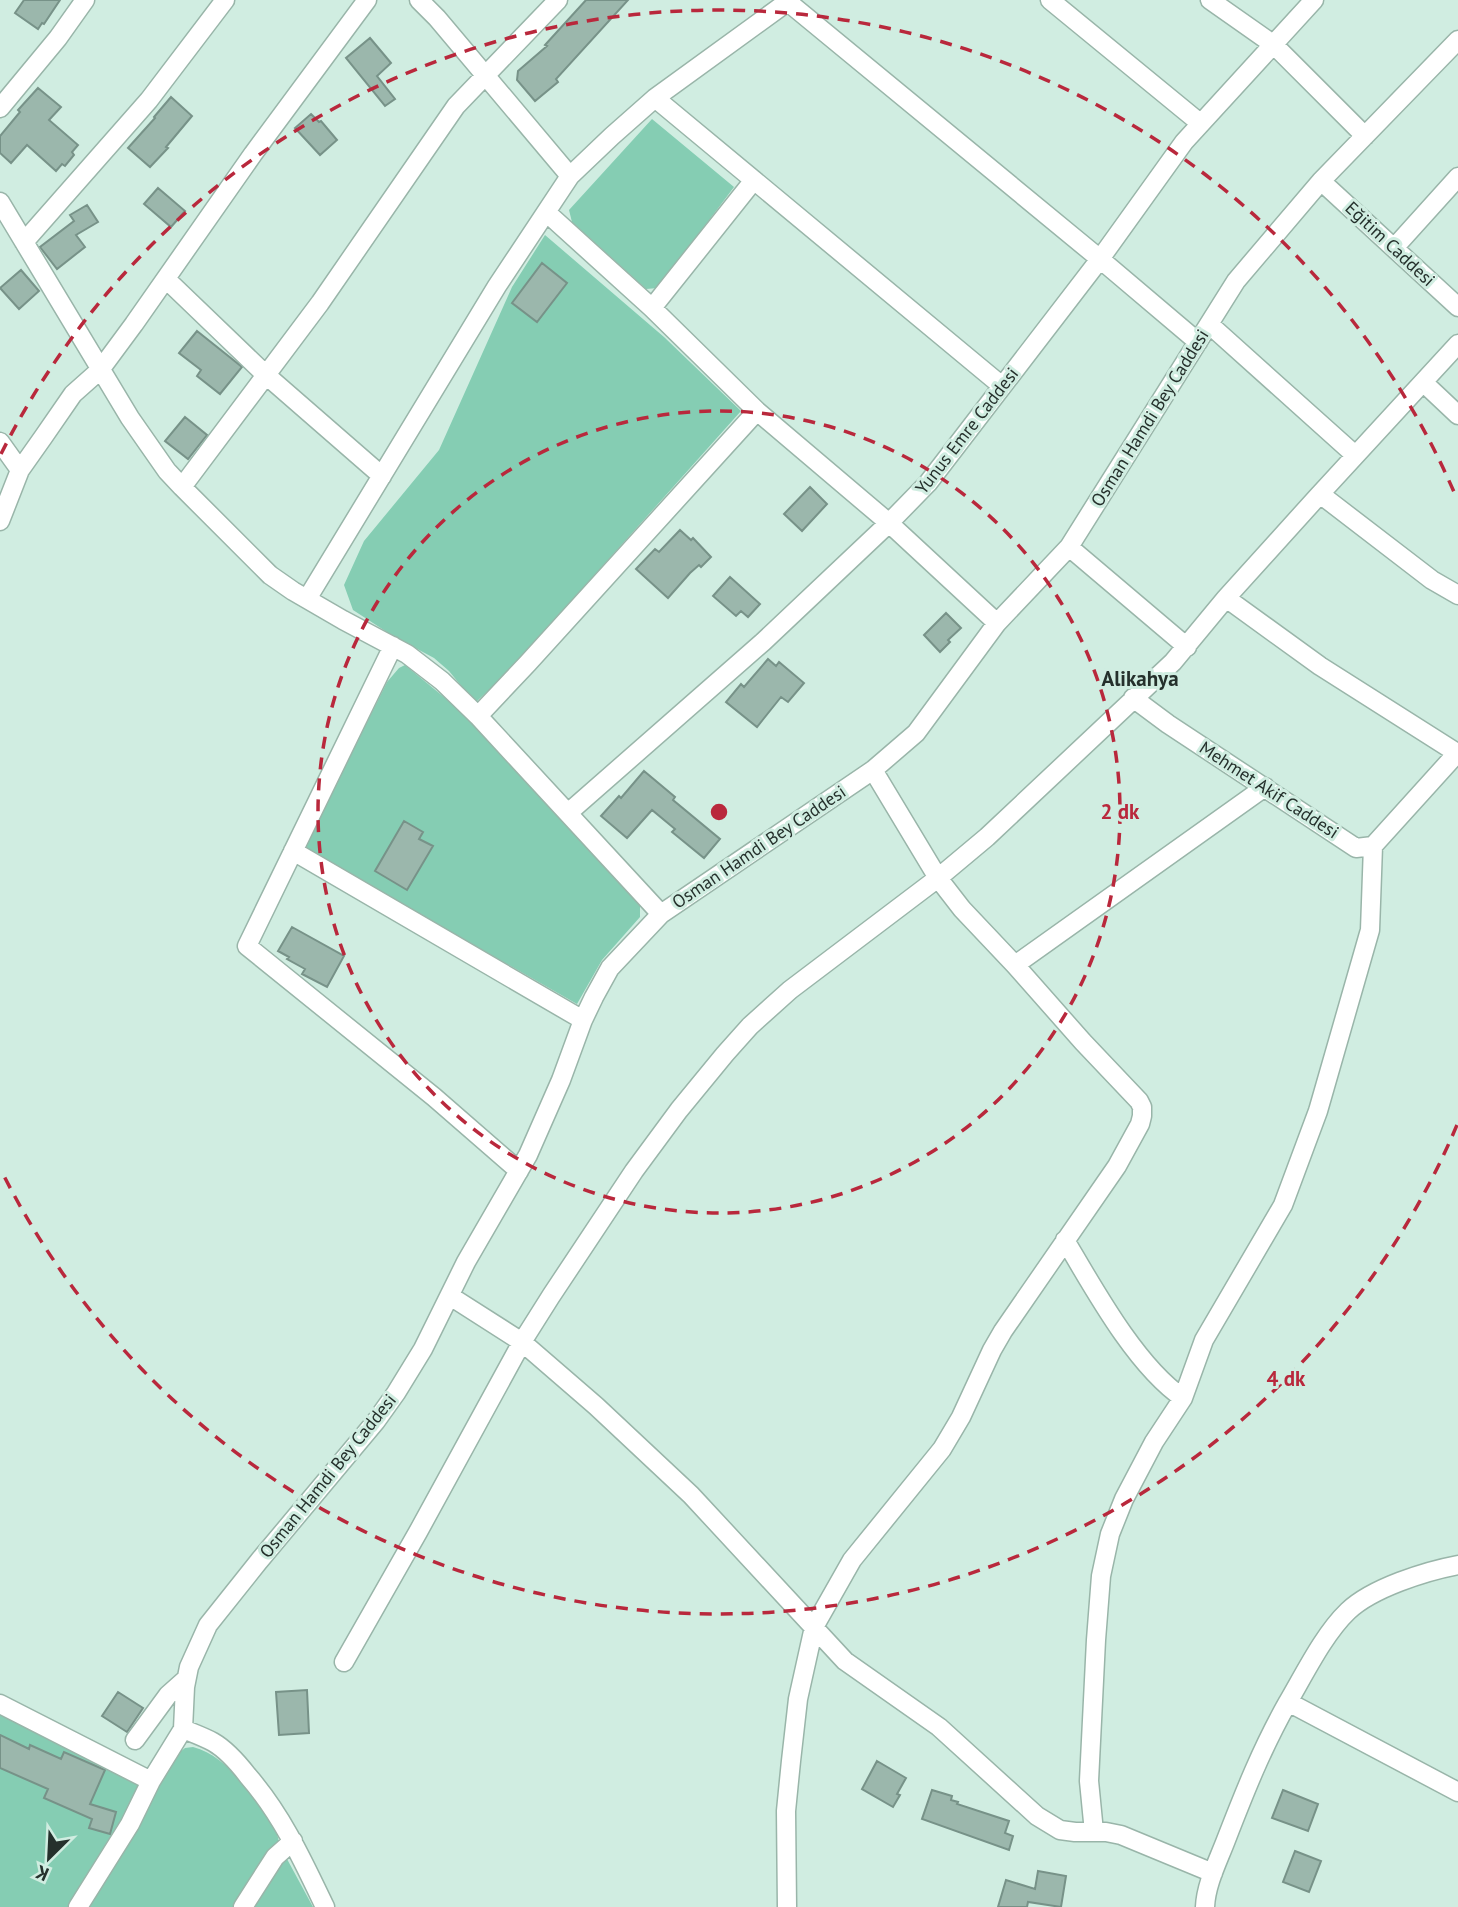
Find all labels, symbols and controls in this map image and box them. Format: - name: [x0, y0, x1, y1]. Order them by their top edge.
- street label: Eğitim Caddesi: [1341, 196, 1440, 291]
- street label: Osman Hamdi Bey Caddesi: [1086, 325, 1214, 511]
- street label: Yunus Emre Caddesi: [910, 363, 1023, 499]
- district label: Alikahya: [1101, 665, 1179, 692]
- street label: Mehmet Akif Caddesi: [1195, 736, 1343, 843]
- street label: Osman Hamdi Bey Caddesi: [667, 780, 850, 913]
- text: 2 dk: [1101, 798, 1140, 825]
- centre of rings: [707, 800, 731, 824]
- text: 4 dk: [1267, 1365, 1306, 1392]
- street label: Osman Hamdi Bey Caddesi: [254, 1389, 401, 1562]
- north arrow: [14, 1823, 84, 1893]
- text: K: [32, 1860, 52, 1887]

